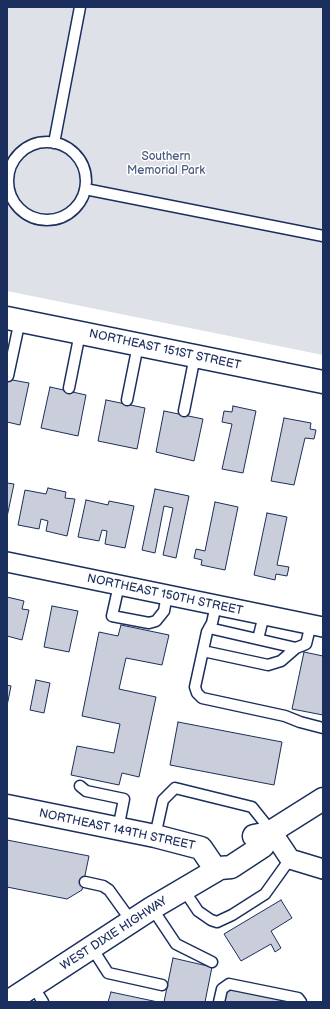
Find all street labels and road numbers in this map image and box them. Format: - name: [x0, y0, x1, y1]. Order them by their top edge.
- street label: NORTHEAST 151ST STREET: [88, 327, 242, 373]
- street label: NORTHEAST 150TH STREET: [86, 571, 244, 619]
- street label: NORTHEAST 149TH STREET: [38, 806, 196, 854]
- street label: WEST DIXIE HIGHWAY: [58, 894, 170, 974]

